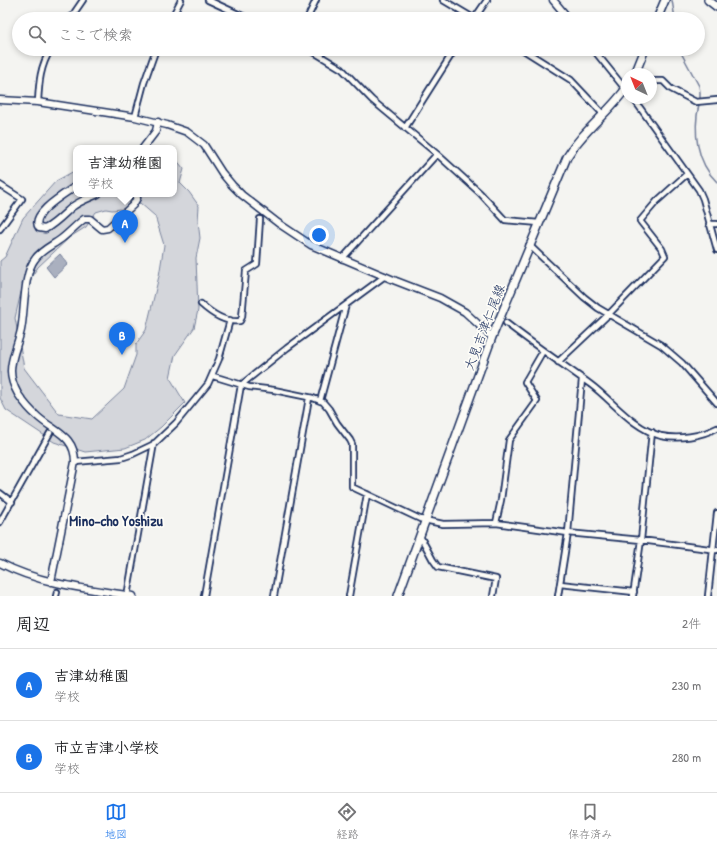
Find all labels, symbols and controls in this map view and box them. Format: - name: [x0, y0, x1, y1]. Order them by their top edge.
- search box: [12, 12, 705, 56]
- icon: search: [26, 23, 48, 45]
- text: ここで検索: [58, 24, 133, 45]
- north arrow: [621, 68, 657, 104]
- popup: [73, 145, 177, 197]
- text: 吉津幼稚園: [87, 152, 163, 173]
- text: 学校: [87, 174, 114, 192]
- pin: A: [112, 210, 138, 243]
- your location: [309, 225, 329, 245]
- street label: 大見吉津仁尾線: [459, 280, 509, 373]
- pin: B: [109, 322, 135, 355]
- district label: Mino-cho Yoshizu: [69, 510, 164, 531]
- text: 周辺: [16, 612, 50, 635]
- text: 2件: [682, 614, 701, 632]
- text: 吉津幼稚園: [54, 665, 129, 686]
- text: A: [26, 676, 32, 694]
- text: 230 m: [671, 676, 701, 694]
- text: 学校: [54, 687, 80, 705]
- text: 市立吉津小学校: [54, 737, 159, 758]
- text: B: [26, 748, 32, 766]
- text: 280 m: [672, 748, 701, 766]
- text: 学校: [54, 759, 80, 777]
- tab: 地図: [105, 801, 127, 841]
- tab: 経路: [336, 801, 358, 841]
- tab: 保存済み: [568, 801, 612, 841]

